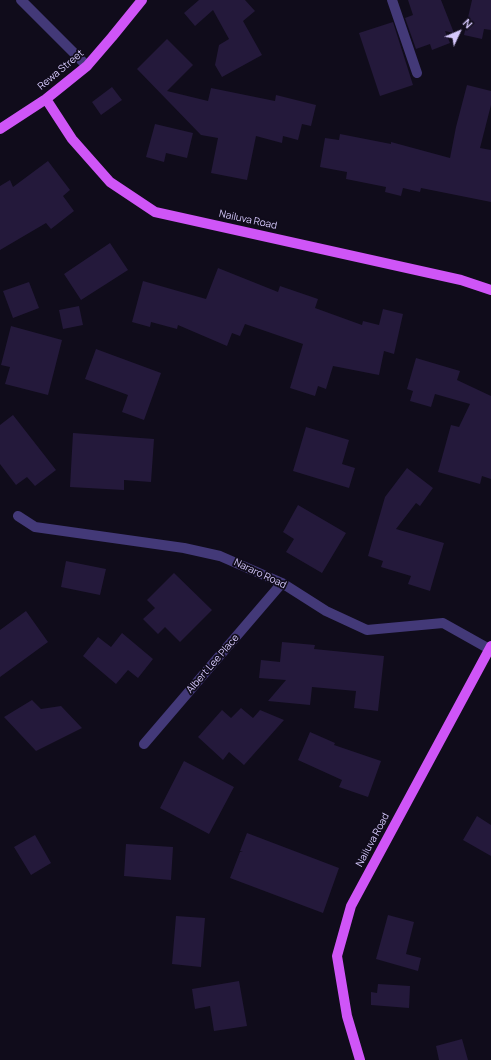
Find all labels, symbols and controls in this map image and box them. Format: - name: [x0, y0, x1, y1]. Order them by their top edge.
- north arrow: [439, 12, 479, 52]
- text: N: [460, 15, 476, 31]
- street label: Rewa Street: [36, 47, 86, 93]
- street label: Nailuva Road: [218, 208, 278, 232]
- street label: Nararo Road: [232, 557, 288, 591]
- street label: Albert Lee Place: [184, 632, 242, 696]
- street label: Nailuva Road: [354, 811, 392, 869]

